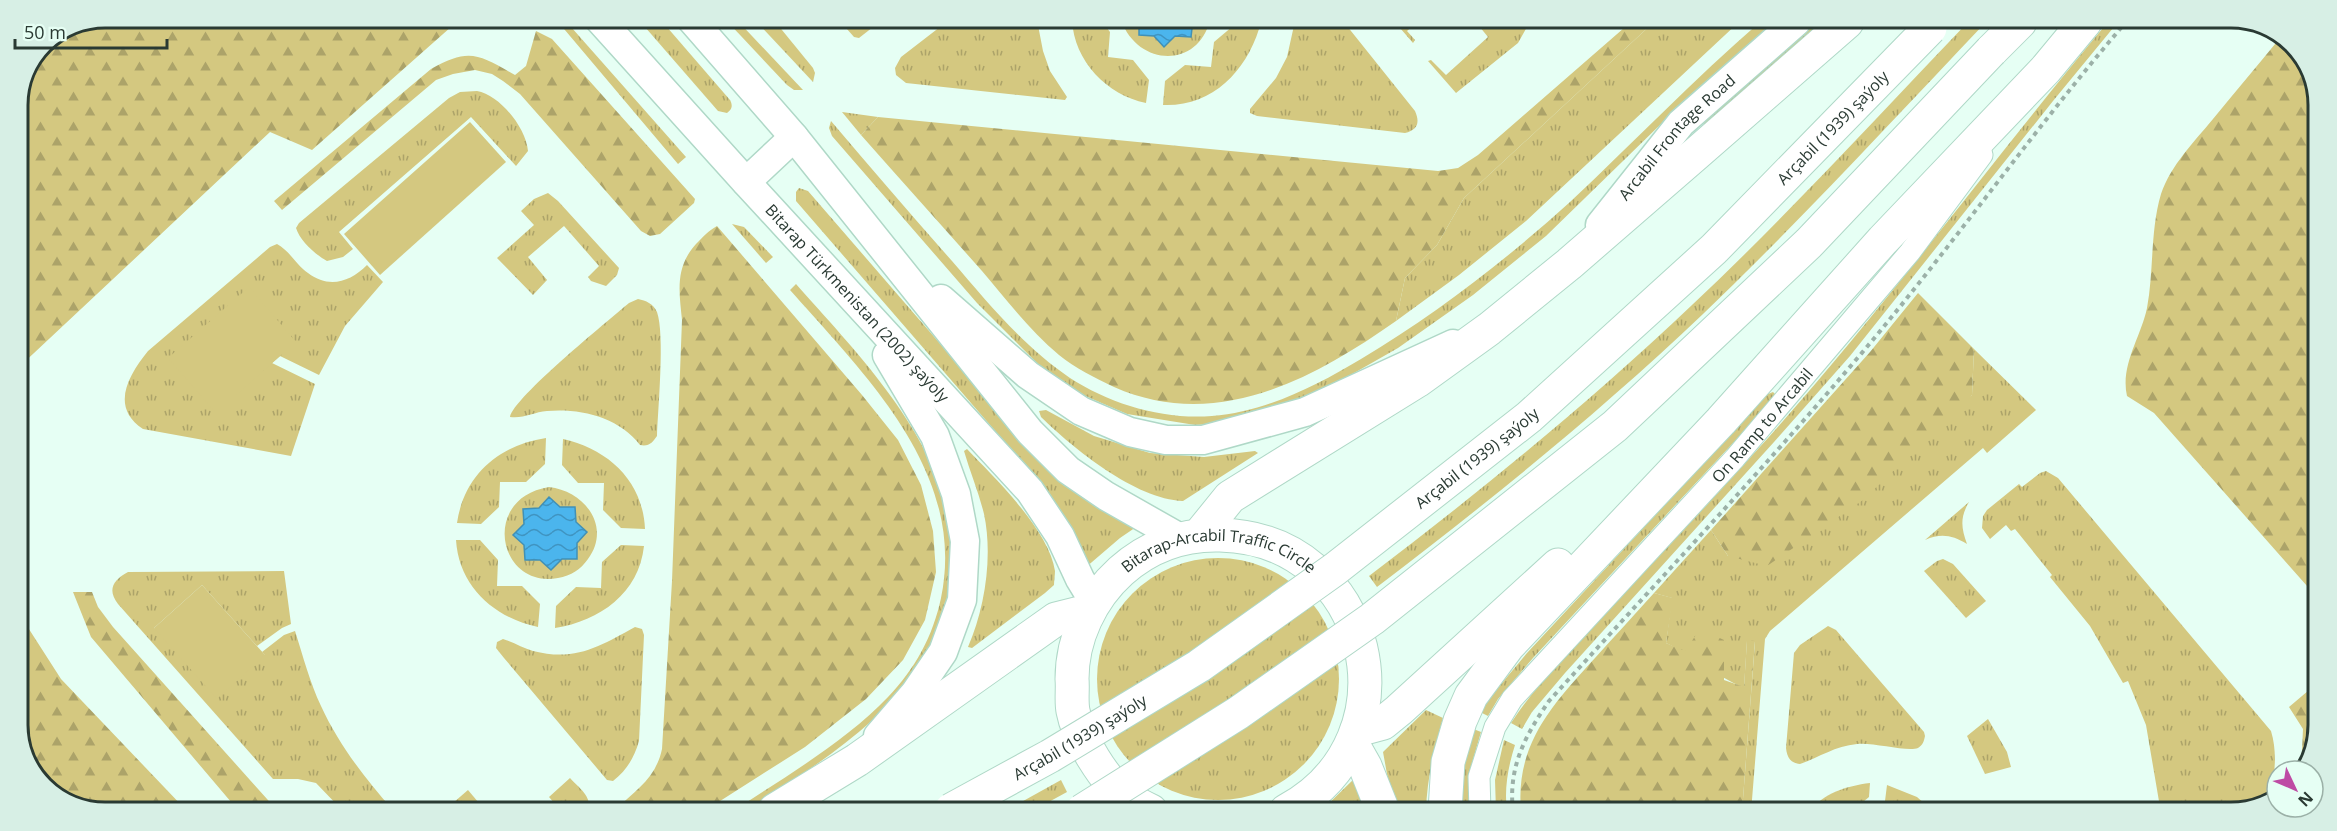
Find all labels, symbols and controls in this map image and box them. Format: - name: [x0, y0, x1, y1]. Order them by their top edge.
- scale bar: [15, 12, 166, 50]
- text: 50 m: [24, 20, 66, 44]
- street label: Arçabil (1939) şaýoly: [1772, 65, 1894, 190]
- street label: Arcabil Frontage Road: [1613, 69, 1740, 204]
- street label: Bitarap Türkmenistan (2002) şaýoly: [760, 199, 955, 408]
- street label: On Ramp to Arcabil: [1707, 363, 1818, 487]
- street label: Arçabil (1939) şaýoly: [1410, 402, 1544, 513]
- text: Bitarap-Arcabil Traffic Circle: [1117, 524, 1321, 578]
- street label: Bitarap-Arcabil Traffic Circle: [1115, 564, 1321, 584]
- street label: Arçabil (1939) şaýoly: [1009, 689, 1152, 785]
- north arrow: [2265, 759, 2325, 819]
- text: N: [2293, 787, 2318, 812]

